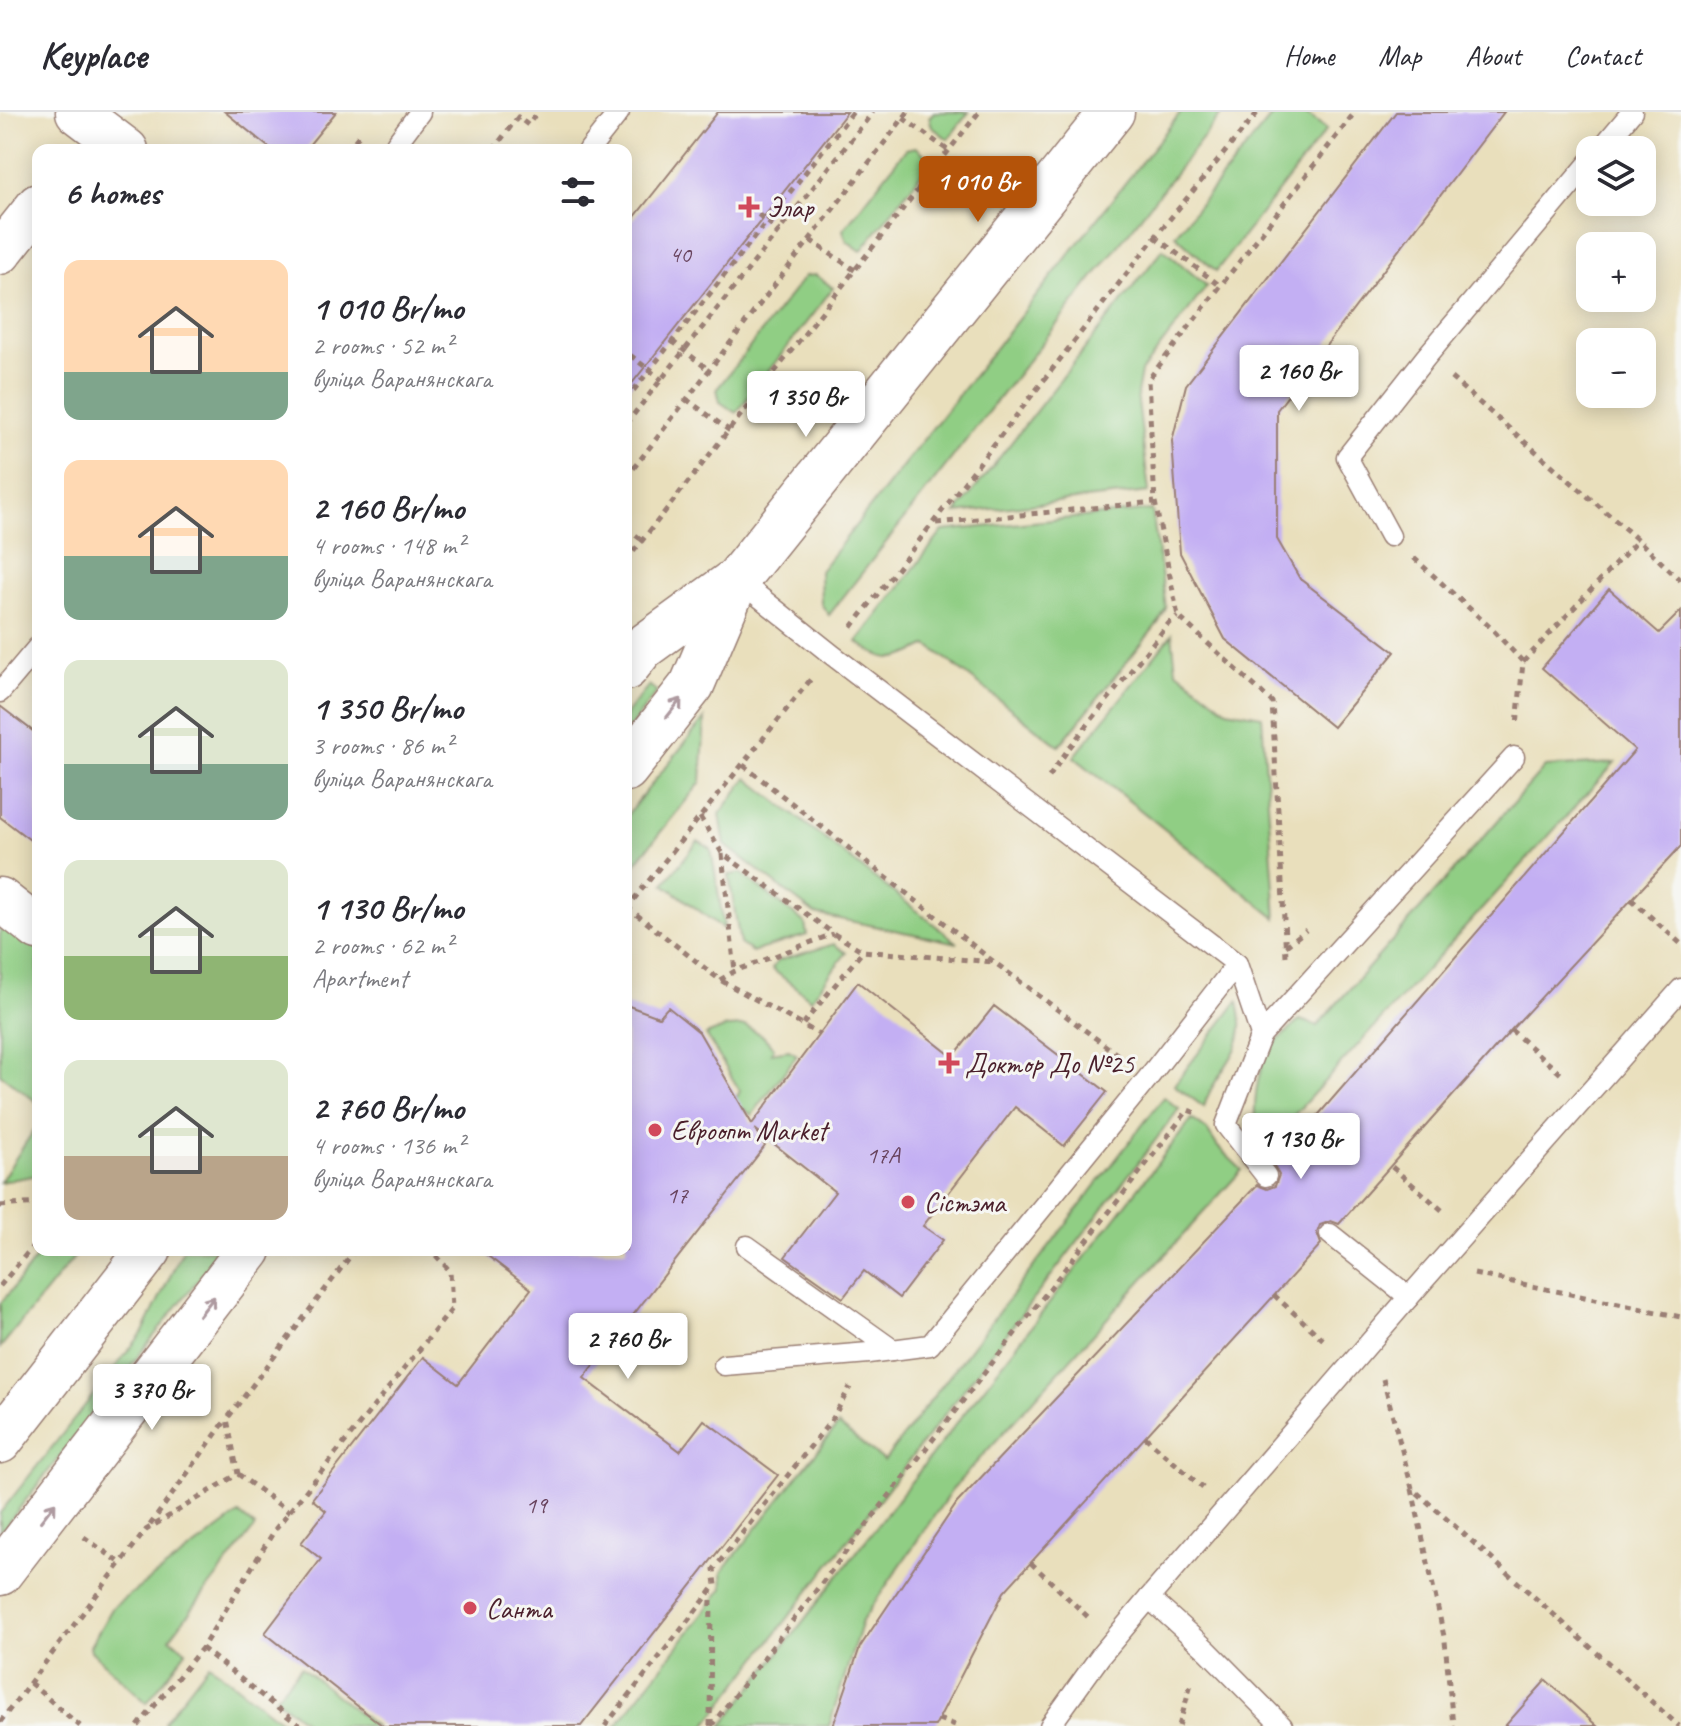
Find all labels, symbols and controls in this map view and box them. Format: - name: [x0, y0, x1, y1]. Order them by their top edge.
- text: Keyplace: [40, 32, 147, 79]
- text: Home: [1284, 38, 1334, 73]
- text: Map: [1378, 38, 1421, 73]
- text: About: [1465, 38, 1521, 73]
- text: Contact: [1565, 38, 1641, 73]
- map controls: [1576, 136, 1656, 408]
- button: layers: [1576, 136, 1656, 216]
- pin: 1 010 Br: [895, 156, 1061, 224]
- text: 1 010 Br: [937, 165, 1019, 198]
- icon: filters: [556, 170, 600, 214]
- text: 6 homes: [64, 171, 161, 214]
- place label: Элар: [767, 190, 815, 225]
- marker: Элар: [738, 196, 760, 218]
- button: +: [1576, 232, 1656, 312]
- house number: 40: [669, 239, 693, 269]
- text: 1 010 Br/mo: [312, 286, 463, 329]
- icon: home: [128, 292, 224, 388]
- button: −: [1576, 328, 1656, 408]
- text: 2 rooms · 52 m²: [312, 329, 453, 362]
- pin: 2 160 Br: [1216, 345, 1382, 413]
- text: 2 160 Br: [1258, 354, 1340, 387]
- text: вуліца Варанянскага: [312, 362, 492, 395]
- pin: 1 350 Br: [723, 371, 889, 439]
- text: 1 350 Br: [765, 380, 847, 413]
- text: 2 160 Br/mo: [312, 486, 464, 529]
- icon: home: [128, 492, 224, 588]
- text: 4 rooms · 148 m²: [312, 529, 464, 562]
- text: вуліца Варанянскага: [312, 562, 492, 595]
- text: 1 350 Br/mo: [312, 686, 463, 729]
- icon: home: [128, 692, 224, 788]
- one-way arrow: [666, 698, 683, 719]
- text: 3 rooms · 86 m²: [312, 729, 453, 762]
- text: вуліца Варанянскага: [312, 762, 492, 795]
- text: 1 130 Br/mo: [312, 886, 463, 929]
- icon: home: [128, 892, 224, 988]
- text: 2 rooms · 62 m²: [312, 929, 453, 962]
- text: Apartment: [312, 962, 408, 995]
- place label: Доктор До №25: [965, 1046, 1136, 1081]
- marker: Доктор До №25: [940, 1054, 958, 1072]
- text: 2 760 Br/mo: [312, 1086, 464, 1129]
- icon: home: [128, 1092, 224, 1188]
- place label: Евроопт Market: [671, 1113, 831, 1148]
- pin: 1 130 Br: [1218, 1113, 1384, 1181]
- marker: Евроопт Market: [646, 1121, 664, 1139]
- text: 1 130 Br: [1260, 1122, 1342, 1155]
- text: 4 rooms · 136 m²: [312, 1129, 464, 1162]
- house number: 17А: [866, 1140, 901, 1170]
- text: вуліца Варанянскага: [312, 1162, 492, 1195]
- house number: 17: [666, 1180, 689, 1210]
- place label: Сістэма: [924, 1185, 1007, 1220]
- marker: Сістэма: [899, 1193, 917, 1211]
- one-way arrow: [198, 1296, 215, 1317]
- pin: 2 760 Br: [545, 1313, 711, 1381]
- text: 2 760 Br: [587, 1322, 669, 1355]
- pin: 3 370 Br: [69, 1364, 235, 1432]
- text: 3 370 Br: [111, 1373, 193, 1406]
- house number: 19: [525, 1490, 549, 1520]
- one-way arrow: [40, 1502, 57, 1523]
- place label: Санта: [486, 1591, 553, 1626]
- marker: Санта: [461, 1599, 479, 1617]

